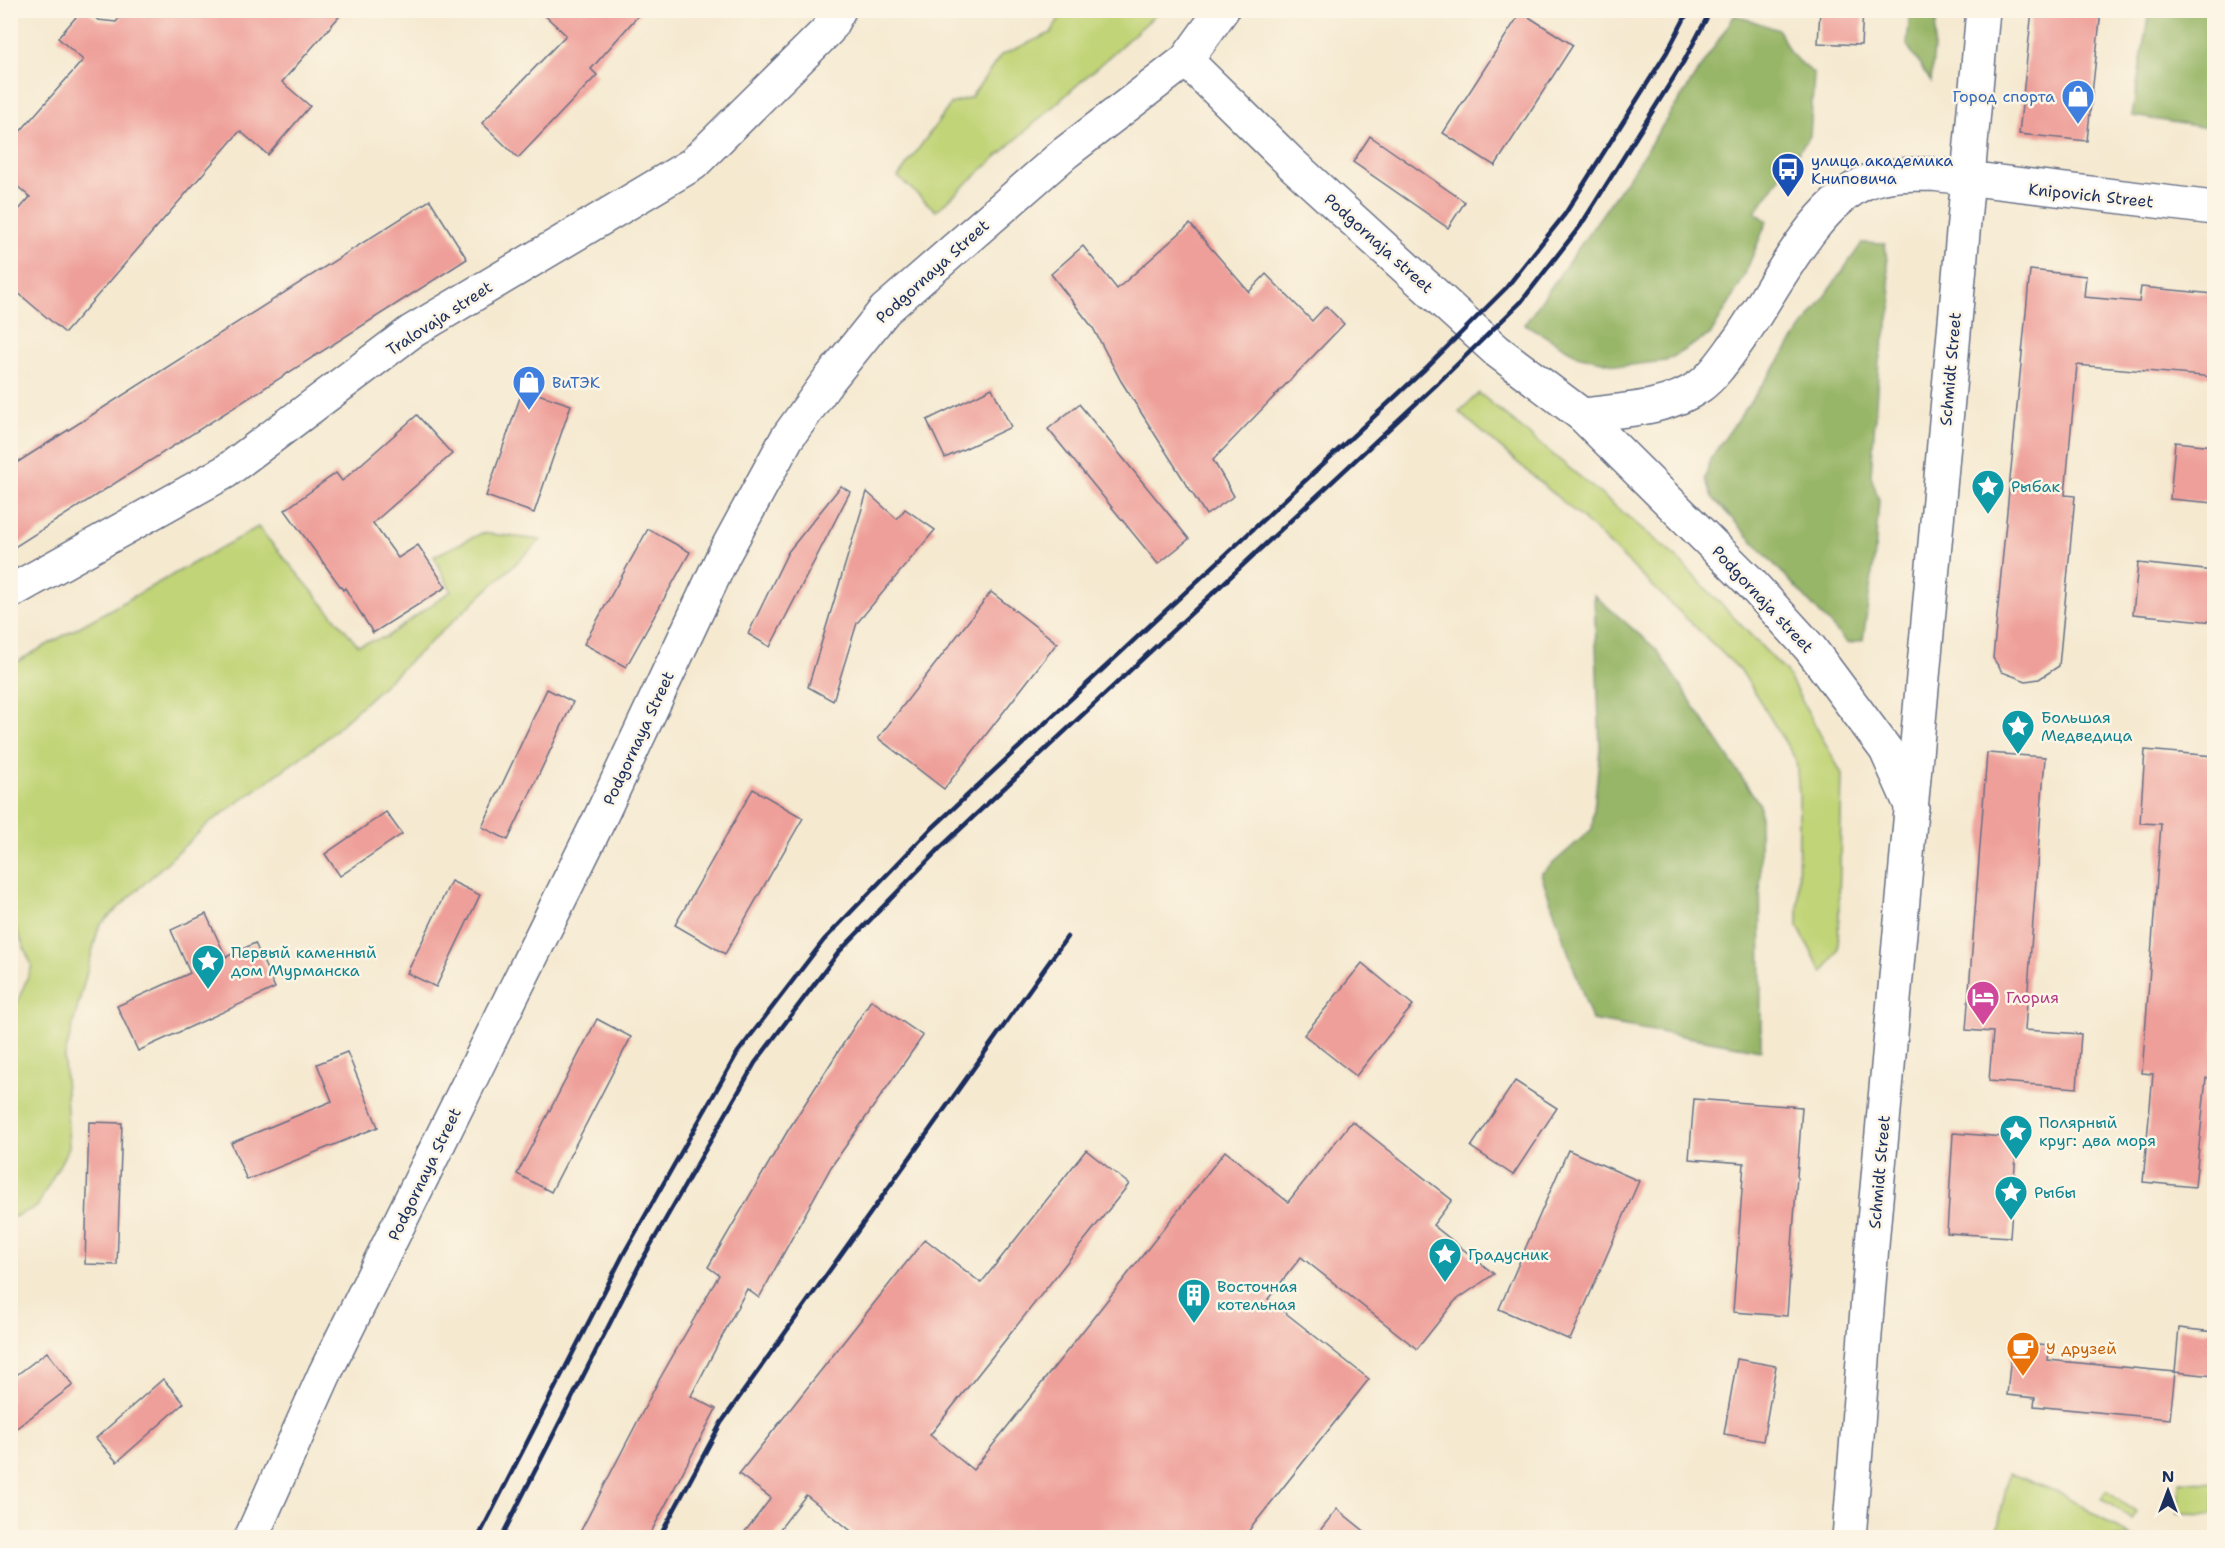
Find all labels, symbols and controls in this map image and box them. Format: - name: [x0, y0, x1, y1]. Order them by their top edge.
- shop icon: Город спорта: [2060, 78, 2096, 125]
- place label: Город спорта: [1953, 86, 2055, 107]
- place label: улица академика Книповича: [1811, 150, 1953, 189]
- bus stop icon: улица академика Книповича: [1770, 151, 1806, 198]
- street label: Knipovich Street: [2027, 178, 2155, 213]
- street label: Podgornaja street: [1320, 189, 1438, 298]
- street label: Podgornaya Street: [871, 215, 993, 328]
- street label: Tralovaja street: [382, 276, 496, 361]
- street label: Schmidt Street: [1935, 311, 1966, 427]
- shop icon: ВиТЭК: [511, 364, 547, 411]
- place label: ВиТЭК: [552, 372, 601, 393]
- place icon: Рыбак: [1970, 468, 2006, 515]
- place label: Рыбак: [2011, 476, 2060, 497]
- street label: Podgornaja street: [1707, 541, 1818, 658]
- street label: Podgornaya Street: [598, 668, 679, 809]
- place label: Большая Медведица: [2041, 707, 2132, 746]
- place icon: Большая Медведица: [2000, 708, 2036, 755]
- place label: Первый каменный дом Мурманска: [231, 942, 376, 981]
- place icon: Первый каменный дом Мурманска: [190, 943, 226, 990]
- hotel icon: Глория: [1965, 979, 2001, 1026]
- place label: Глория: [2006, 987, 2059, 1008]
- street label: Podgornaya Street: [383, 1104, 466, 1244]
- place label: Полярный круг: два моря: [2039, 1112, 2156, 1151]
- place icon: Полярный круг: два моря: [1998, 1113, 2034, 1160]
- street label: Schmidt Street: [1864, 1114, 1895, 1230]
- place icon: Рыбы: [1993, 1174, 2029, 1221]
- place label: Рыбы: [2034, 1182, 2076, 1203]
- place icon: Градусник: [1427, 1236, 1463, 1283]
- place label: Градусник: [1468, 1244, 1549, 1265]
- place label: Восточная котельная: [1217, 1276, 1298, 1315]
- building icon: Восточная котельная: [1176, 1277, 1212, 1324]
- cafe icon: У друзей: [2005, 1330, 2041, 1377]
- place label: У друзей: [2046, 1338, 2117, 1359]
- north arrow: [2138, 1461, 2198, 1521]
- text: N: [2162, 1466, 2174, 1487]

